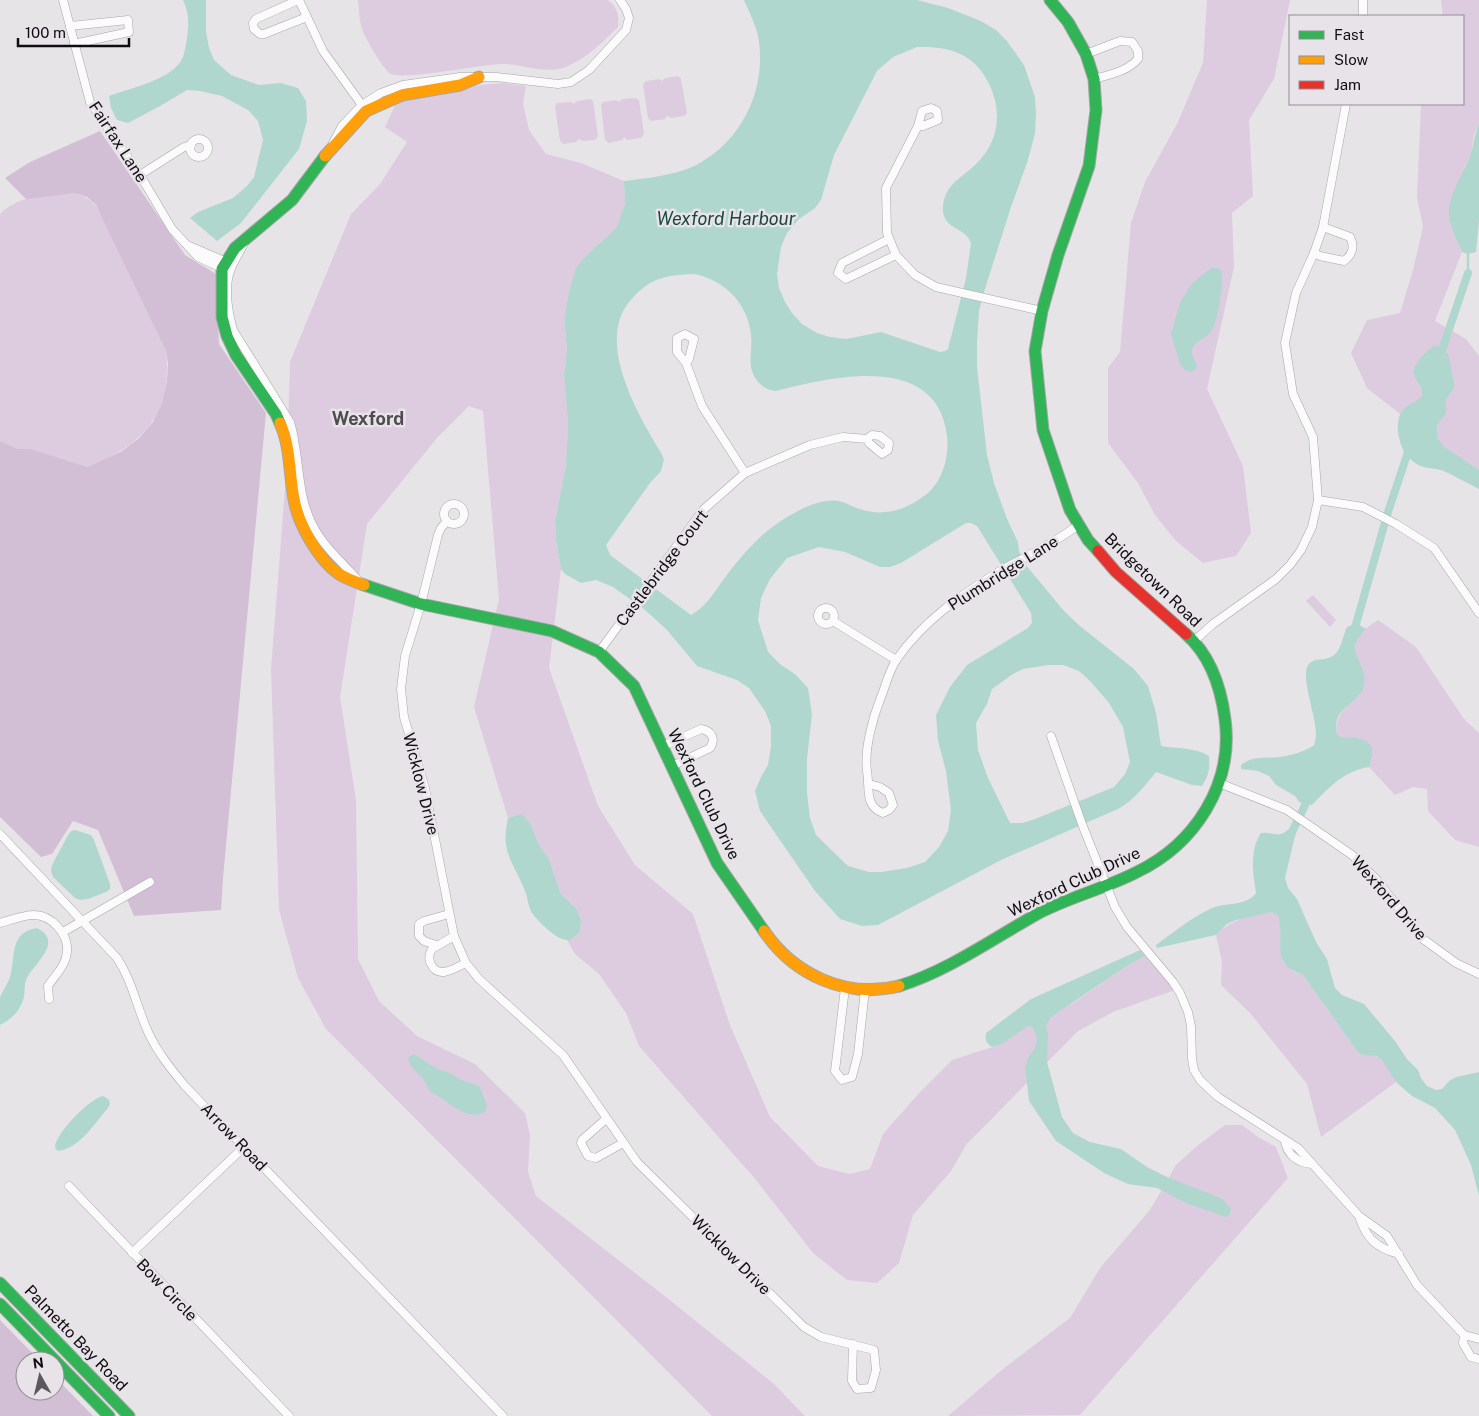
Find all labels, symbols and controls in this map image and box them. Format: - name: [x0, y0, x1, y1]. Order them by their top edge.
- scale bar: [18, 15, 129, 47]
- legend: [1289, 15, 1464, 105]
- text: 100 m: [25, 24, 66, 41]
- text: Fast: [1334, 26, 1364, 43]
- text: Slow: [1334, 51, 1369, 68]
- text: Jam: [1334, 76, 1361, 93]
- street label: Fairfax Lane: [85, 98, 151, 186]
- water label: Wexford Harbour: [656, 208, 796, 229]
- district label: Wexford: [332, 408, 404, 429]
- street label: Castlebridge Court: [612, 506, 712, 630]
- street label: Bridgetown Road: [1101, 529, 1205, 631]
- street label: Plumbridge Lane: [945, 532, 1061, 614]
- street label: Wexford Club Drive: [664, 725, 744, 863]
- street label: Wicklow Drive: [399, 731, 443, 837]
- street label: Wexford Club Drive: [1005, 843, 1143, 921]
- street label: Wexford Drive: [1347, 852, 1431, 944]
- street label: Arrow Road: [197, 1099, 271, 1175]
- street label: Wicklow Drive: [687, 1211, 775, 1299]
- street label: Bow Circle: [133, 1255, 201, 1325]
- street label: Palmetto Bay Road: [21, 1281, 131, 1395]
- north arrow: [15, 1351, 65, 1401]
- text: N: [32, 1354, 45, 1372]

